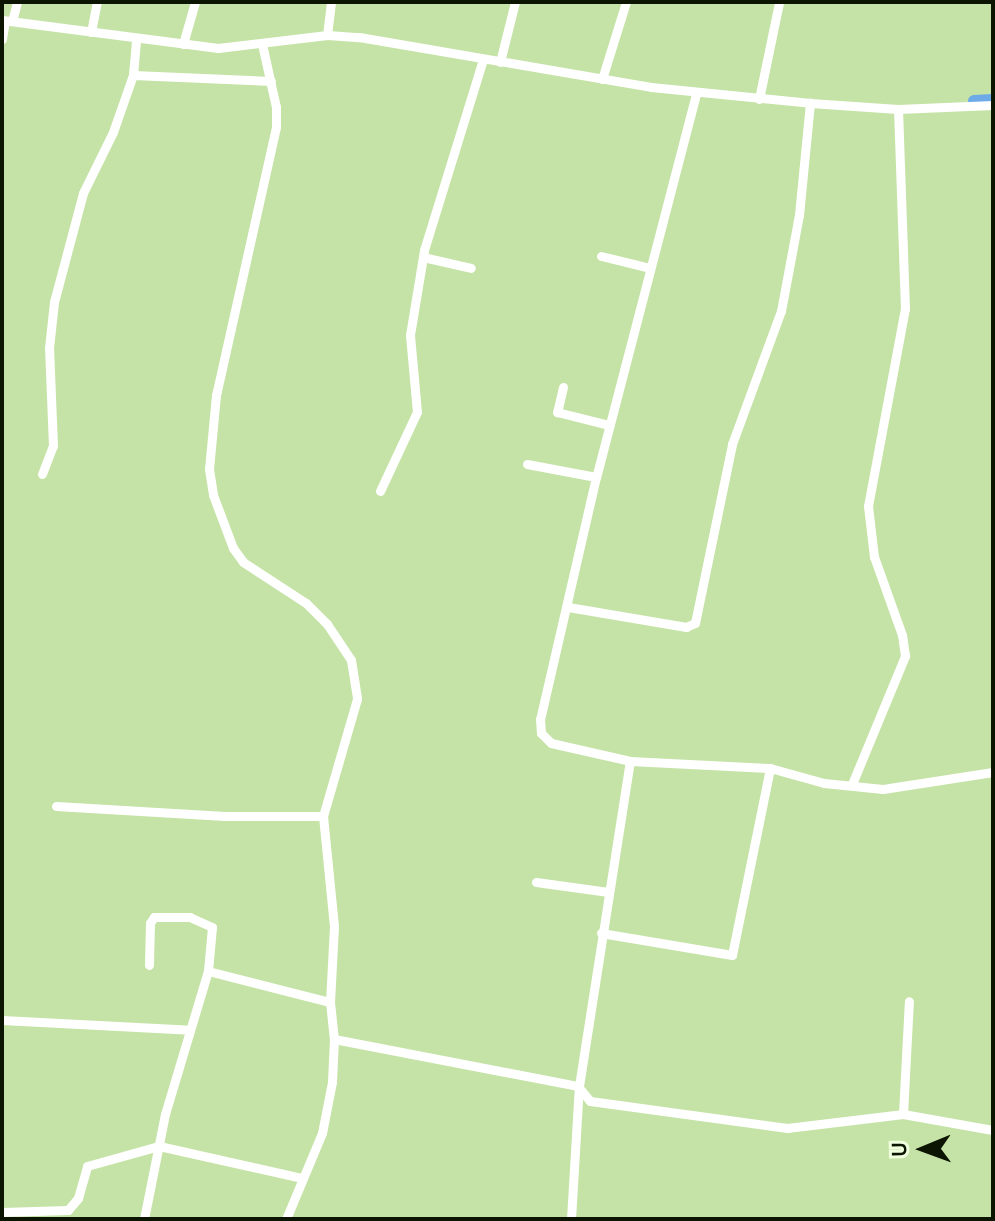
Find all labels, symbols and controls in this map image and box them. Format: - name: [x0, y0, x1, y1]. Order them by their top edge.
- north arrow: [883, 1109, 963, 1189]
- text: U: [886, 1142, 912, 1157]

